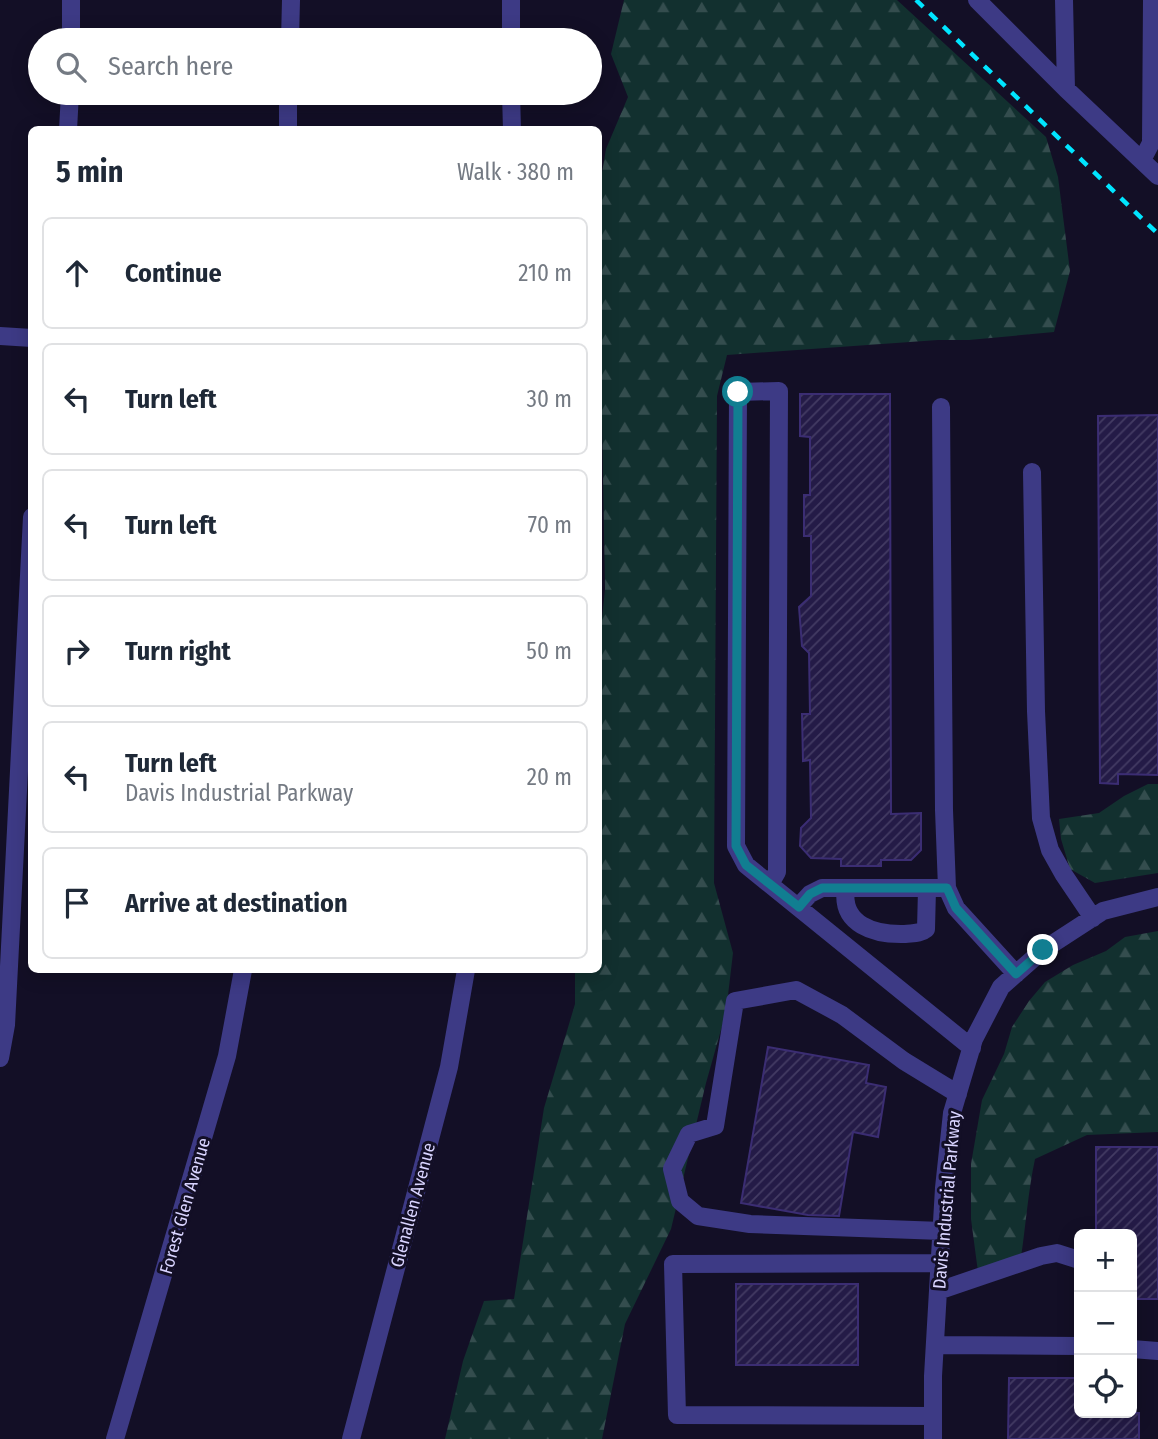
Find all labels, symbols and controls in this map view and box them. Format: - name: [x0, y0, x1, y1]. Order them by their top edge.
- search box: [28, 28, 602, 105]
- icon: search: [52, 48, 90, 86]
- text: Search here: [108, 51, 233, 82]
- text: 5 min: [56, 154, 123, 190]
- text: Walk · 380 m: [457, 158, 574, 186]
- icon: ahead: [58, 254, 96, 292]
- text: Continue: [125, 258, 222, 289]
- text: 210 m: [518, 259, 572, 287]
- route start: [722, 376, 753, 407]
- icon: left: [58, 380, 96, 418]
- text: Turn left: [125, 384, 217, 415]
- text: 30 m: [527, 385, 572, 413]
- icon: left: [58, 506, 96, 544]
- text: Turn left: [125, 510, 217, 541]
- text: 70 m: [528, 511, 572, 539]
- icon: right: [58, 632, 96, 670]
- text: Turn right: [125, 636, 231, 667]
- text: 50 m: [526, 637, 572, 665]
- text: Turn left: [125, 748, 217, 779]
- icon: left: [58, 758, 96, 796]
- text: 20 m: [527, 763, 572, 791]
- text: Davis Industrial Parkway: [125, 779, 353, 807]
- icon: arrive: [58, 884, 96, 922]
- text: Arrive at destination: [125, 888, 348, 919]
- route end: [1027, 934, 1058, 965]
- street label: Davis Industrial Parkway: [928, 1110, 966, 1290]
- street label: Forest Glen Avenue: [155, 1135, 215, 1277]
- street label: Glenallen Avenue: [386, 1140, 440, 1270]
- map controls: [1074, 1229, 1137, 1418]
- button: +: [1074, 1229, 1137, 1292]
- button: −: [1074, 1292, 1137, 1355]
- button: locate: [1074, 1355, 1137, 1418]

